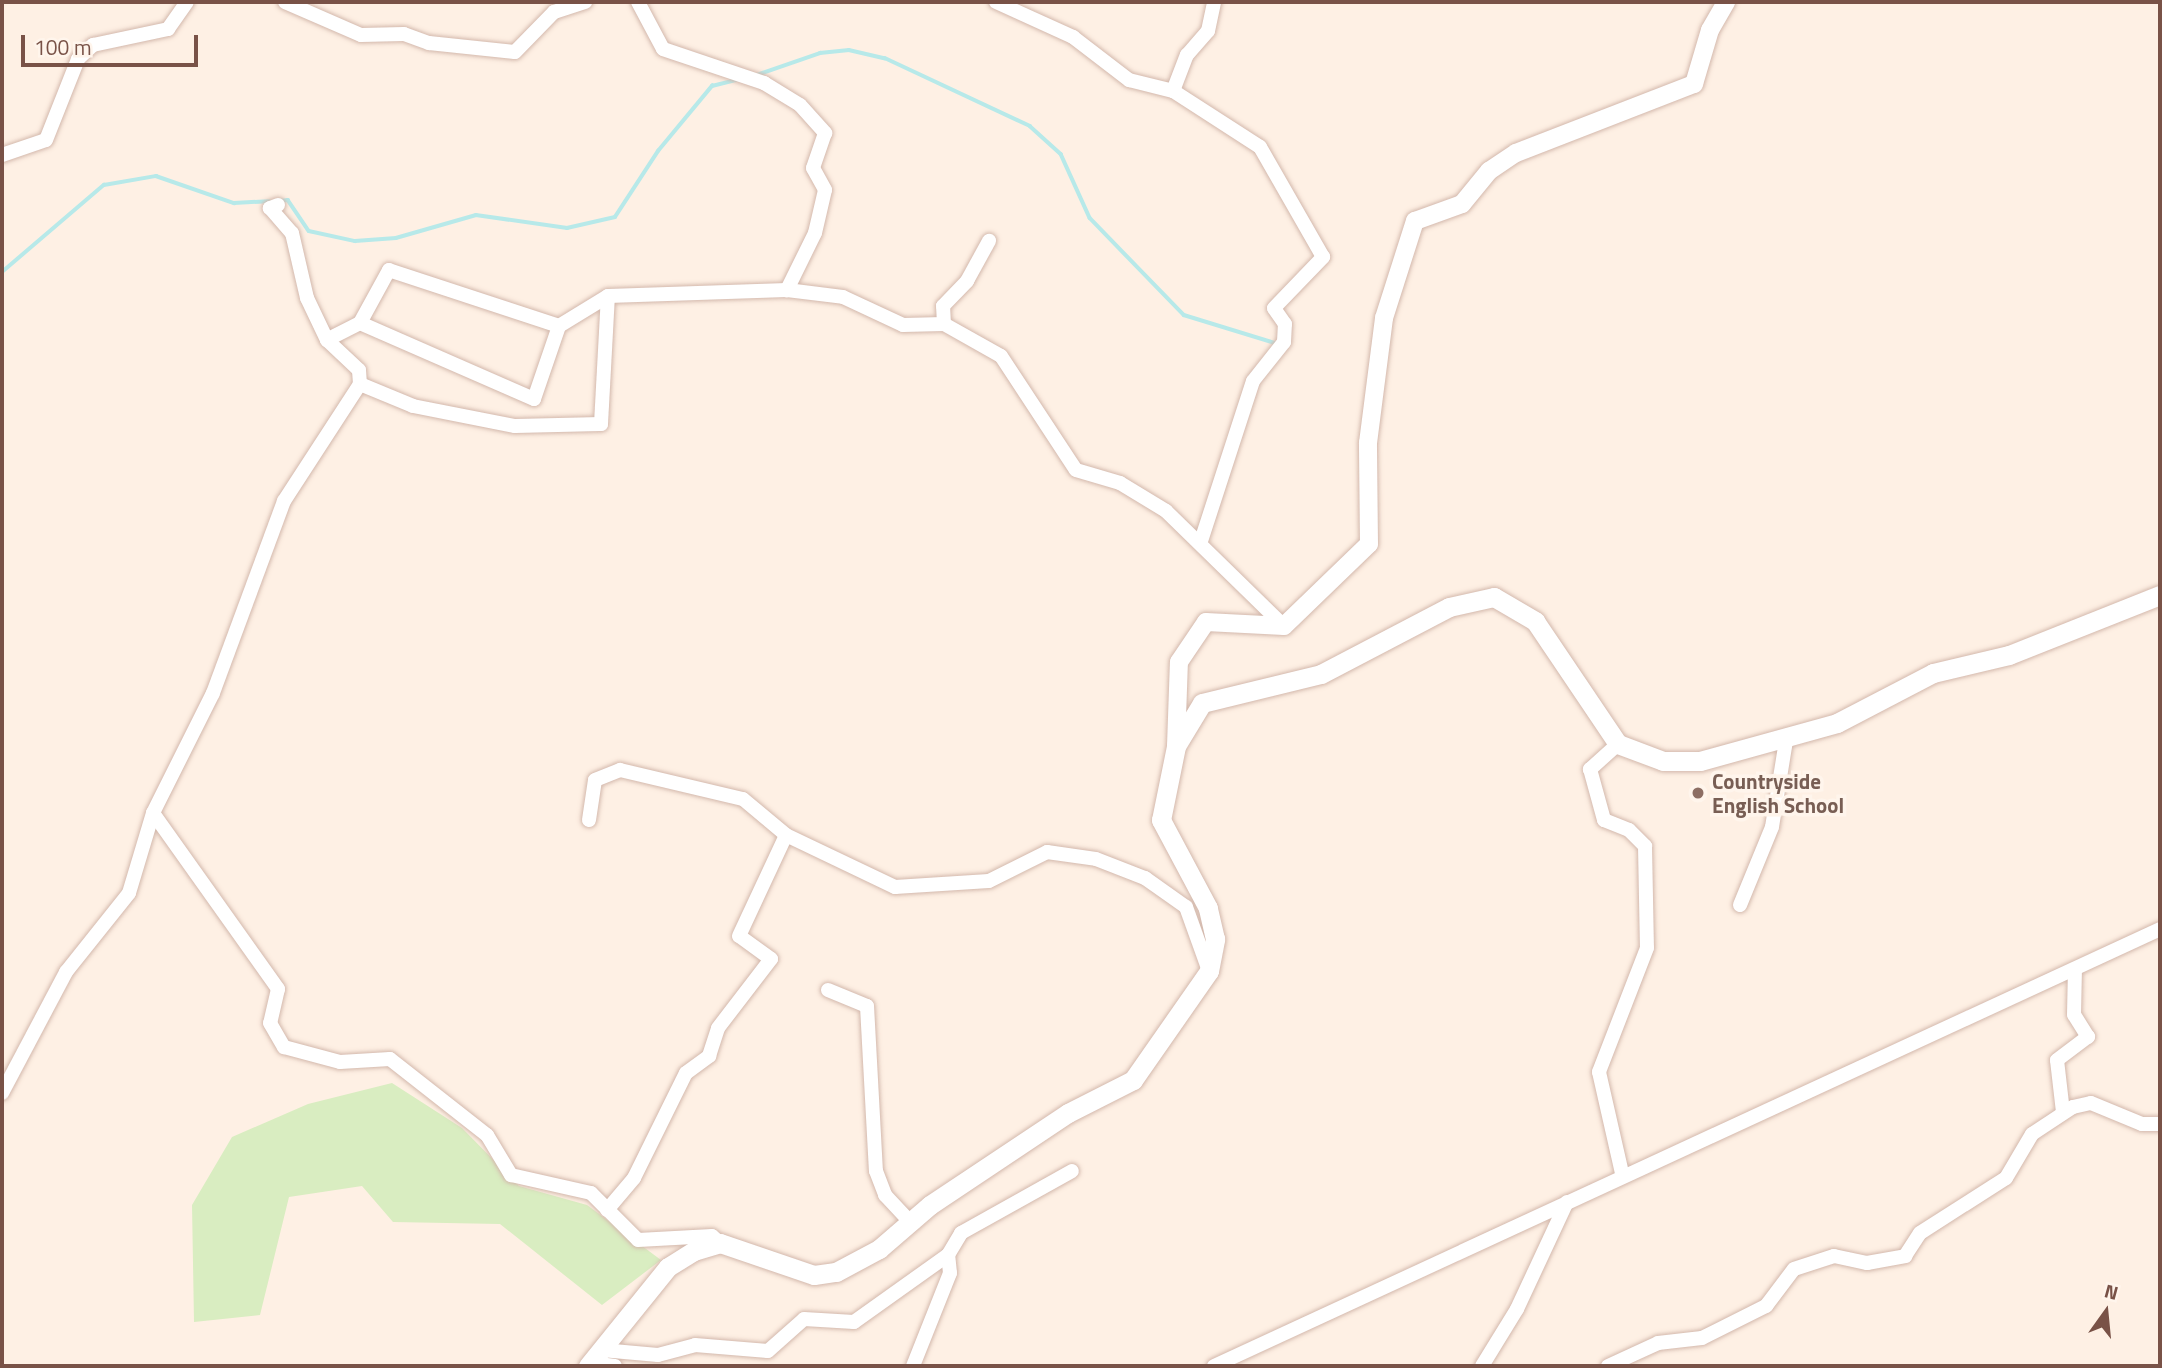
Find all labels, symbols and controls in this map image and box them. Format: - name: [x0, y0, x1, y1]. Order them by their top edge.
- scale bar: [24, 21, 201, 65]
- text: 100 m: [34, 31, 91, 63]
- place label: Countryside English School: [1712, 768, 1844, 818]
- marker: Countryside English School: [1690, 785, 1706, 801]
- text: N: [2101, 1276, 2122, 1307]
- north arrow: [2071, 1277, 2141, 1347]

